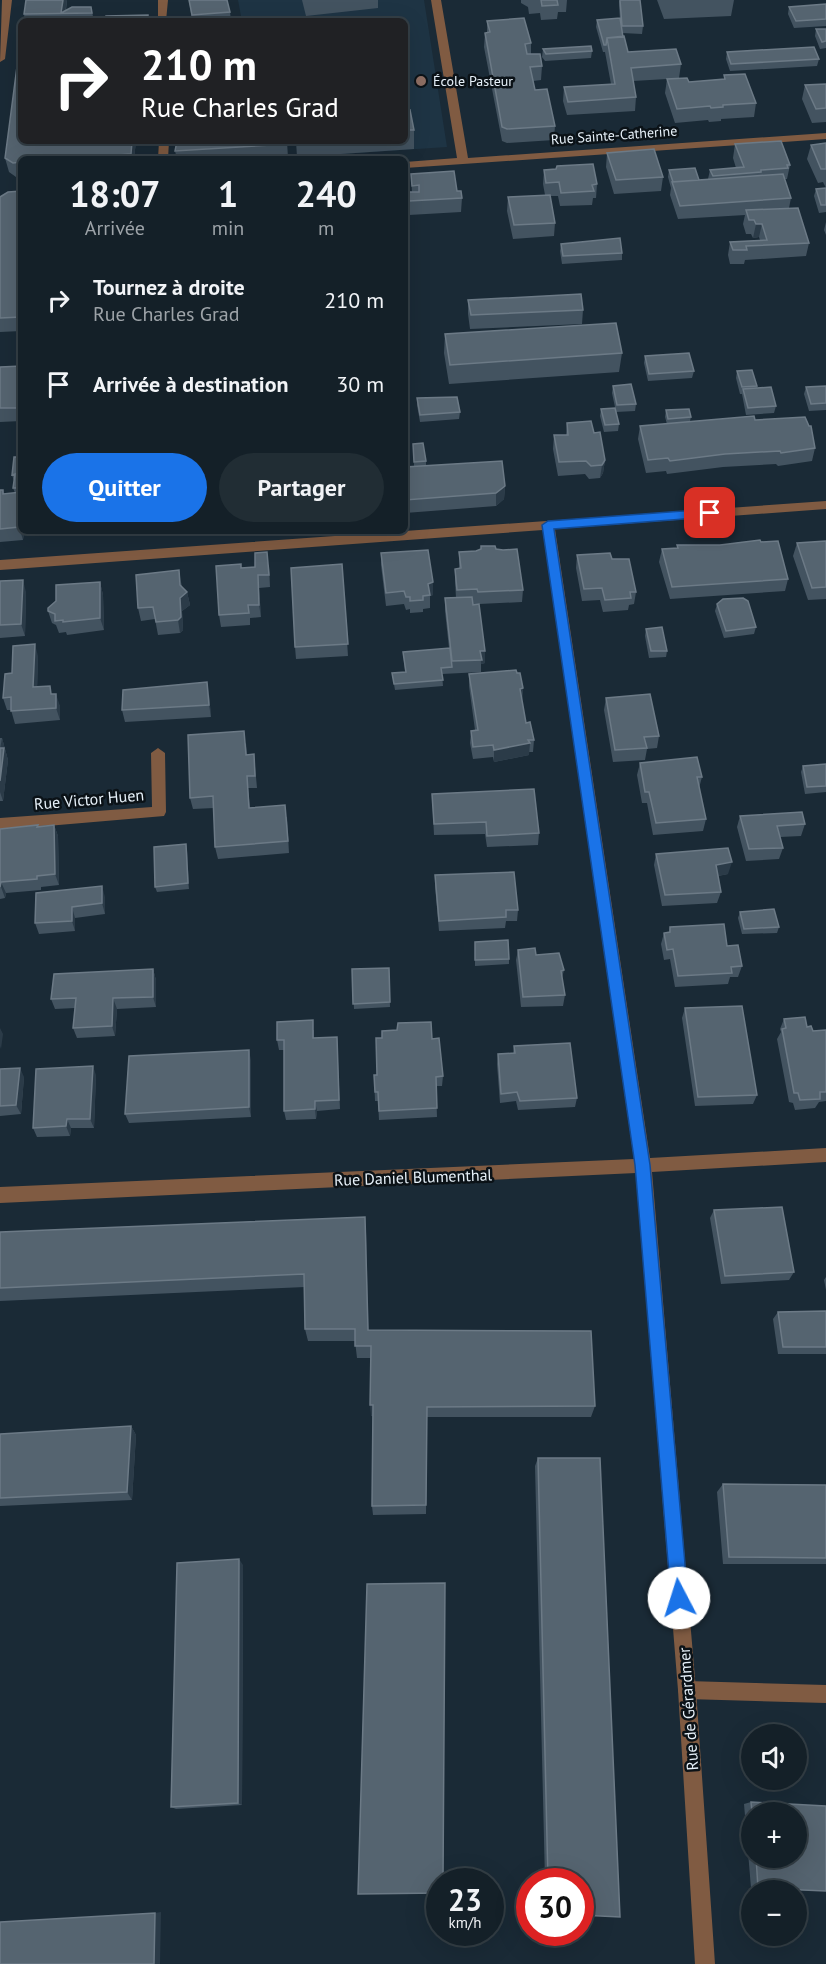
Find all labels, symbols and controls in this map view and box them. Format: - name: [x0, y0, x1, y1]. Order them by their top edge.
- text: 210 m: [141, 37, 257, 92]
- icon: right: [42, 42, 120, 120]
- place label: École Pasteur: [433, 72, 513, 90]
- marker: École Pasteur: [414, 74, 428, 88]
- text: Rue Charles Grad: [141, 90, 339, 124]
- street label: Rue Sainte-Catherine: [550, 122, 678, 148]
- text: 18:07: [69, 170, 161, 217]
- text: 1: [218, 170, 238, 217]
- text: 240: [296, 170, 357, 217]
- text: Arrivée: [85, 215, 145, 241]
- text: min: [212, 215, 244, 241]
- text: m: [318, 215, 334, 241]
- text: Tournez à droite: [93, 273, 245, 301]
- icon: right: [42, 284, 75, 317]
- text: 210 m: [324, 286, 384, 314]
- text: Rue Charles Grad: [93, 301, 240, 327]
- icon: arrive: [42, 368, 75, 401]
- text: Arrivée à destination: [93, 370, 289, 398]
- text: 30 m: [336, 370, 384, 398]
- button: Quitter: [42, 453, 207, 522]
- button: Partager: [219, 453, 384, 522]
- pin: [684, 487, 735, 538]
- icon: arrive: [693, 496, 726, 529]
- street label: Rue Victor Huen: [33, 784, 145, 814]
- street label: Rue Daniel Blumenthal: [334, 1164, 493, 1190]
- position arrow: [647, 1566, 711, 1630]
- street label: Rue de Gérardmer: [674, 1646, 702, 1771]
- map controls: [741, 1724, 807, 1946]
- button: sound: [741, 1724, 807, 1790]
- button: +: [741, 1802, 807, 1868]
- speed limit sign: 30: [516, 1868, 594, 1946]
- text: 23: [448, 1880, 482, 1919]
- button: −: [741, 1880, 807, 1946]
- text: km/h: [449, 1913, 481, 1932]

